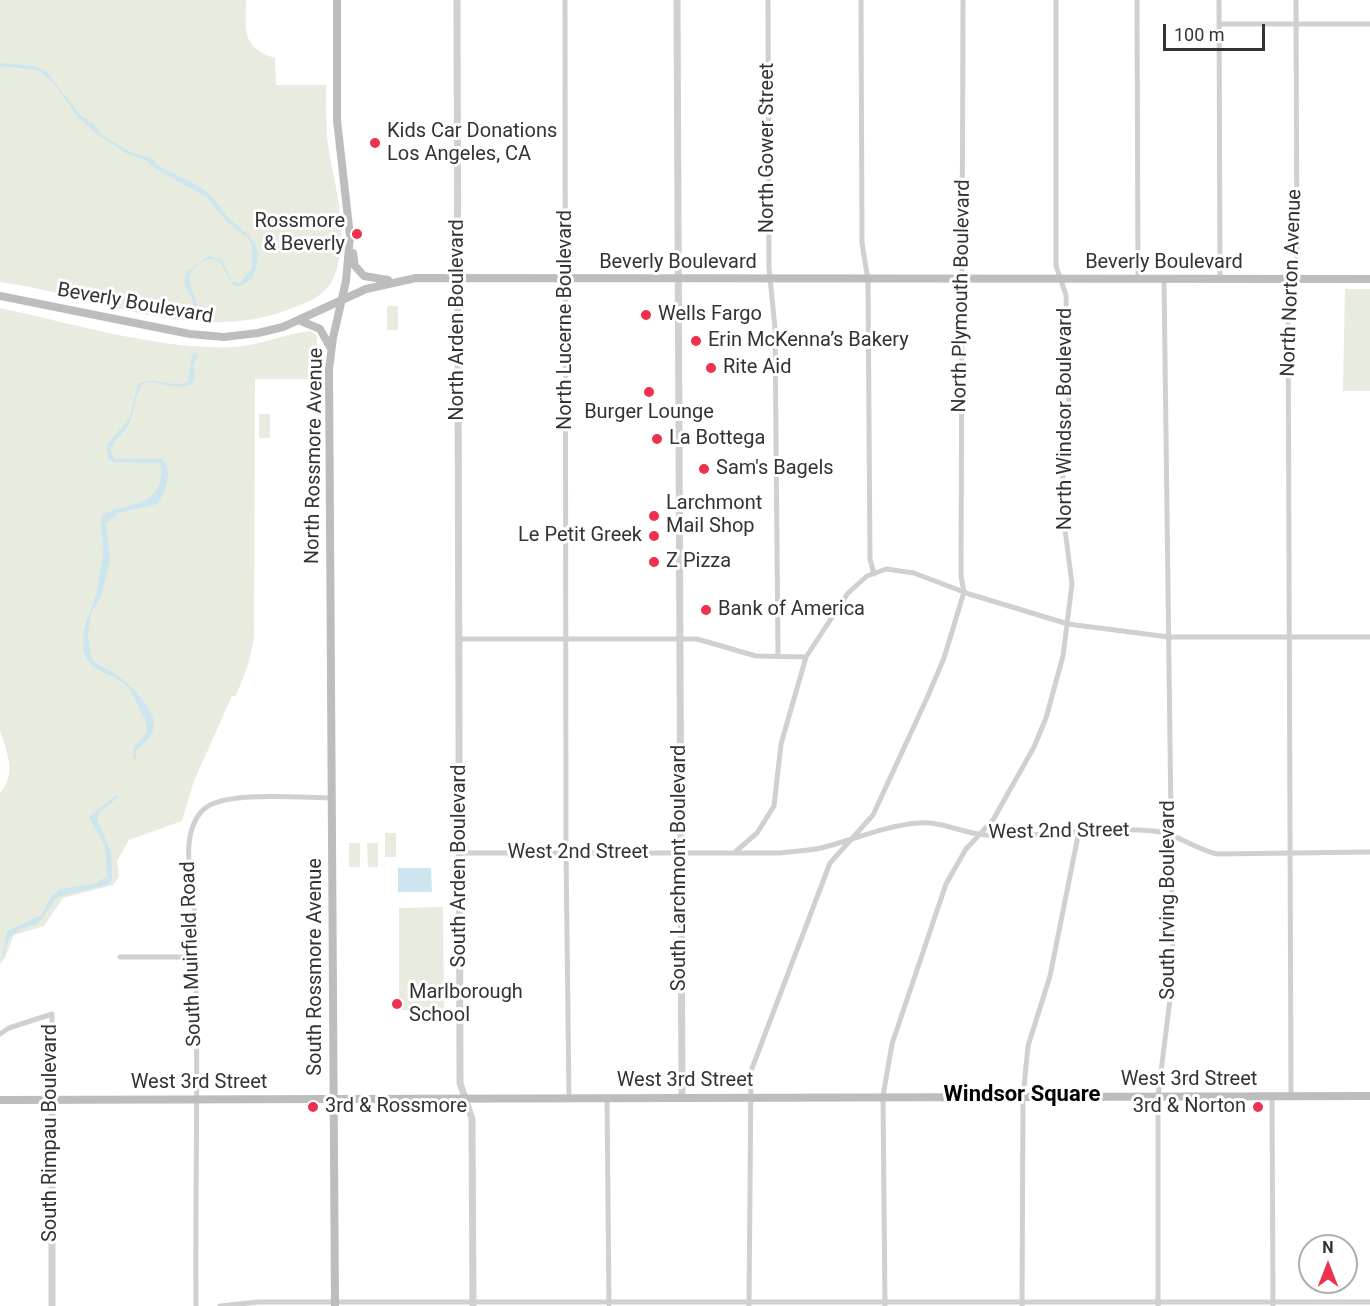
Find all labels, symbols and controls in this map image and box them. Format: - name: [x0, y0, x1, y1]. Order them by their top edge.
- scale bar: [1166, 12, 1268, 50]
- text: 100 m: [1174, 24, 1225, 45]
- street label: North Gower Street: [756, 63, 780, 233]
- place label: Kids Car Donations Los Angeles, CA: [387, 120, 557, 167]
- marker: Kids Car Donations Los Angeles, CA: [368, 136, 382, 150]
- street label: North Plymouth Boulevard: [948, 179, 976, 413]
- street label: North Norton Avenue: [1277, 189, 1307, 377]
- place label: Rossmore & Beverly: [254, 210, 345, 257]
- street label: North Lucerne Boulevard: [554, 210, 578, 430]
- street label: North Arden Boulevard: [446, 219, 470, 421]
- marker: Rossmore & Beverly: [350, 227, 364, 241]
- street label: Beverly Boulevard: [599, 251, 757, 275]
- street label: Beverly Boulevard: [1085, 251, 1243, 275]
- street label: Beverly Boulevard: [55, 278, 215, 330]
- place label: Wells Fargo: [658, 303, 762, 327]
- marker: Wells Fargo: [639, 308, 653, 322]
- street label: North Windsor Boulevard: [1054, 308, 1078, 530]
- place label: Erin McKenna’s Bakery: [708, 329, 909, 353]
- marker: Erin McKenna’s Bakery: [689, 334, 703, 348]
- street label: North Rossmore Avenue: [301, 348, 329, 564]
- place label: Rite Aid: [723, 356, 791, 380]
- marker: Rite Aid: [704, 361, 718, 375]
- marker: Burger Lounge: [642, 385, 656, 399]
- place label: Burger Lounge: [584, 401, 714, 425]
- place label: La Bottega: [669, 427, 765, 451]
- marker: La Bottega: [650, 432, 664, 446]
- place label: Sam's Bagels: [716, 457, 834, 481]
- marker: Sam's Bagels: [697, 462, 711, 476]
- place label: Larchmont Mail Shop: [666, 492, 762, 539]
- marker: Larchmont Mail Shop: [647, 509, 661, 523]
- place label: Le Petit Greek: [518, 524, 642, 548]
- marker: Le Petit Greek: [647, 529, 661, 543]
- place label: Z Pizza: [666, 550, 731, 574]
- marker: Z Pizza: [647, 555, 661, 569]
- place label: Bank of America: [718, 598, 865, 622]
- marker: Bank of America: [699, 603, 713, 617]
- street label: South Larchmont Boulevard: [668, 745, 692, 991]
- street label: South Arden Boulevard: [448, 765, 472, 967]
- street label: South Irving Boulevard: [1157, 800, 1181, 1000]
- street label: West 2nd Street: [988, 819, 1130, 845]
- street label: West 2nd Street: [507, 841, 649, 865]
- street label: South Rossmore Avenue: [304, 858, 328, 1076]
- street label: South Muirfield Road: [177, 861, 207, 1047]
- place label: Marlborough School: [409, 981, 523, 1028]
- marker: Marlborough School: [390, 997, 404, 1011]
- street label: South Rimpau Boulevard: [39, 1024, 63, 1242]
- street label: West 3rd Street: [1121, 1068, 1257, 1092]
- street label: West 3rd Street: [617, 1069, 753, 1093]
- street label: West 3rd Street: [131, 1071, 267, 1095]
- district label: Windsor Square: [944, 1082, 1100, 1108]
- place label: 3rd & Rossmore: [325, 1095, 467, 1119]
- place label: 3rd & Norton: [1133, 1095, 1246, 1119]
- marker: 3rd & Rossmore: [306, 1100, 320, 1114]
- marker: 3rd & Norton: [1251, 1100, 1265, 1114]
- north arrow: [1298, 1234, 1358, 1294]
- text: N: [1322, 1238, 1334, 1257]

